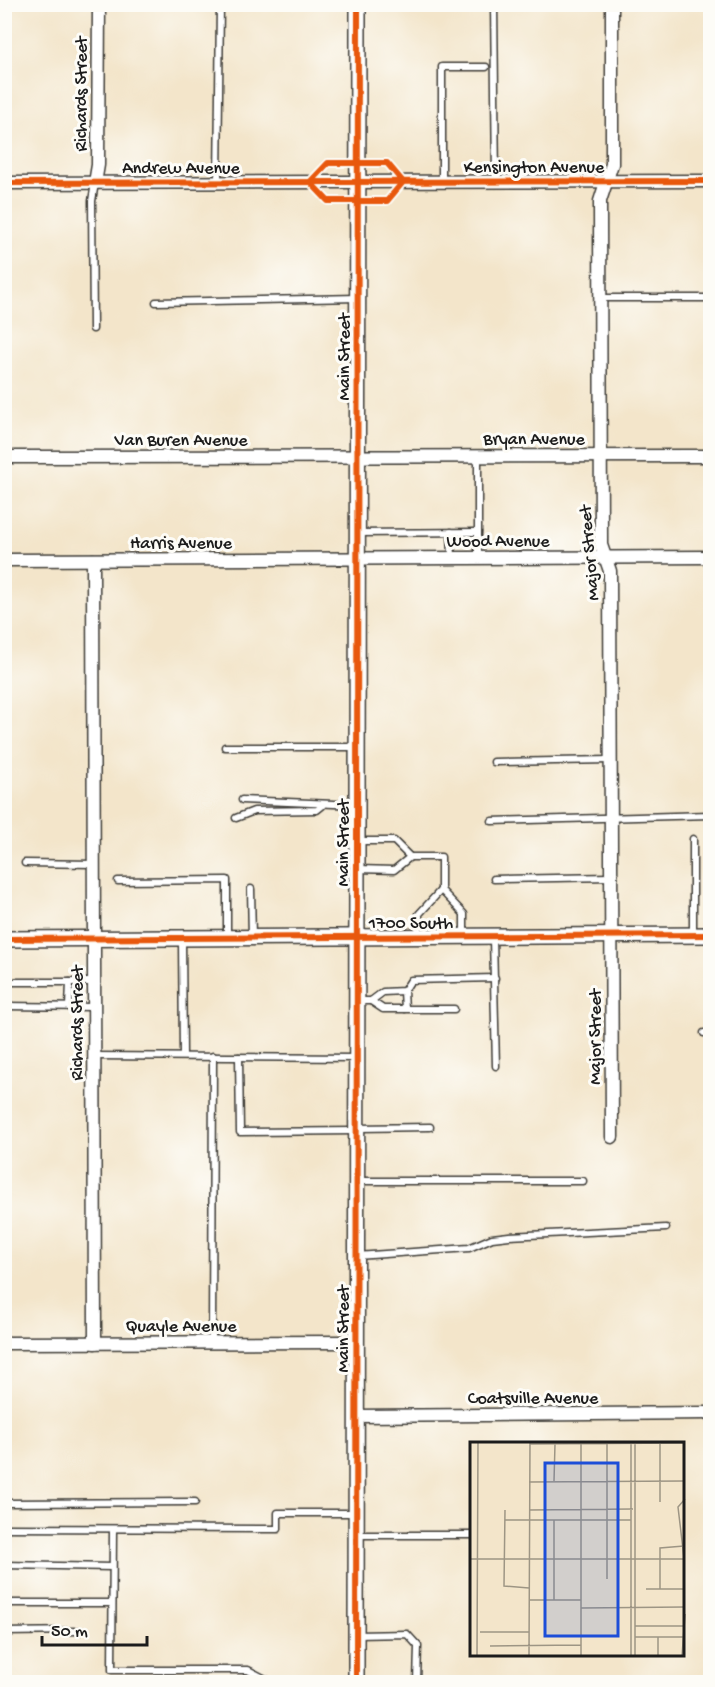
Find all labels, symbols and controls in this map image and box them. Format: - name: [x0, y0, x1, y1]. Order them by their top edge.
- street label: Richards Street: [72, 35, 93, 151]
- street label: Kensington Avenue: [464, 158, 605, 179]
- street label: Andrew Avenue: [122, 159, 241, 180]
- street label: Main Street: [335, 312, 356, 401]
- street label: Bryan Avenue: [482, 430, 585, 451]
- street label: Van Buren Avenue: [113, 431, 248, 452]
- street label: Major Street: [576, 503, 605, 601]
- street label: Wood Avenue: [447, 532, 550, 553]
- street label: Harris Avenue: [130, 534, 233, 555]
- street label: Main Street: [334, 798, 355, 887]
- street label: 1700 South: [368, 914, 454, 935]
- street label: Richards Street: [68, 964, 89, 1080]
- street label: Major Street: [586, 988, 607, 1085]
- street label: Main Street: [334, 1284, 355, 1373]
- street label: Quayle Avenue: [125, 1317, 237, 1338]
- street label: Coatsville Avenue: [468, 1389, 599, 1410]
- inset map: [470, 1442, 685, 1657]
- scale bar: [42, 1609, 147, 1647]
- text: 50 m: [51, 1622, 88, 1643]

